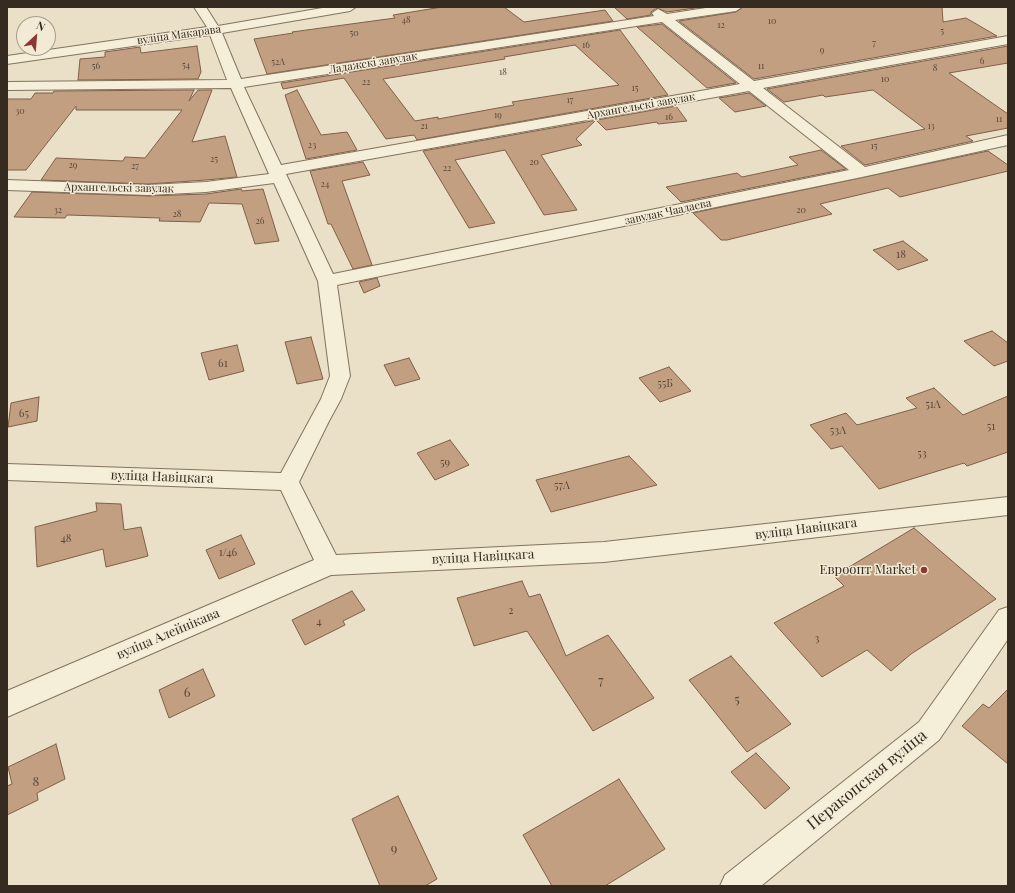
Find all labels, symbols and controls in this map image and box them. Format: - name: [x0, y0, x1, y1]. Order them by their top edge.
- house number: 48: [401, 15, 411, 25]
- north arrow: [16, 16, 56, 56]
- house number: 10: [768, 16, 776, 26]
- text: N: [34, 17, 48, 34]
- house number: 12: [717, 20, 725, 30]
- street label: вуліца Макарава: [136, 23, 222, 47]
- house number: 5: [940, 26, 944, 36]
- house number: 50: [349, 28, 359, 38]
- house number: 7: [872, 38, 876, 48]
- house number: 16: [582, 40, 590, 50]
- house number: 9: [820, 45, 824, 55]
- street label: Ладажскі завулак: [328, 49, 418, 77]
- house number: 6: [980, 56, 984, 66]
- house number: 52А: [271, 57, 285, 67]
- house number: 54: [182, 60, 190, 70]
- house number: 56: [92, 61, 100, 71]
- house number: 11: [758, 61, 764, 71]
- house number: 8: [933, 63, 937, 73]
- house number: 18: [499, 67, 507, 77]
- house number: 10: [881, 74, 889, 84]
- house number: 22: [362, 77, 370, 87]
- house number: 15: [632, 83, 638, 93]
- street label: Архангельскі завулак: [586, 90, 696, 122]
- house number: 17: [567, 95, 573, 105]
- house number: 30: [15, 106, 25, 116]
- house number: 19: [494, 110, 502, 120]
- house number: 16: [665, 112, 673, 122]
- house number: 11: [996, 114, 1002, 124]
- house number: 21: [420, 121, 428, 131]
- house number: 13: [927, 121, 935, 131]
- house number: 23: [308, 140, 316, 150]
- house number: 15: [871, 141, 877, 151]
- house number: 25: [210, 154, 218, 164]
- house number: 20: [529, 157, 539, 167]
- house number: 29: [69, 160, 77, 170]
- house number: 27: [131, 161, 139, 171]
- house number: 22: [443, 163, 451, 173]
- house number: 24: [321, 179, 329, 189]
- street label: Архангельскі завулак: [64, 180, 174, 196]
- street label: завулак Чаадаева: [624, 196, 712, 228]
- house number: 32: [54, 205, 62, 215]
- house number: 20: [796, 205, 806, 215]
- house number: 28: [173, 209, 181, 219]
- house number: 26: [256, 216, 264, 226]
- house number: 18: [896, 248, 906, 262]
- house number: 61: [218, 357, 228, 371]
- house number: 55Б: [657, 377, 673, 391]
- house number: 51А: [925, 398, 941, 412]
- house number: 65: [19, 407, 29, 421]
- house number: 51: [987, 420, 995, 434]
- house number: 53А: [830, 424, 846, 438]
- house number: 53: [917, 447, 927, 461]
- house number: 59: [440, 456, 450, 470]
- street label: вуліца Навіцкага: [110, 467, 214, 487]
- house number: 57А: [554, 479, 570, 493]
- street label: вуліца Навіцкага: [754, 515, 858, 543]
- house number: 48: [60, 532, 72, 546]
- house number: 1/46: [219, 546, 237, 560]
- street label: вуліца Навіцкага: [431, 547, 535, 567]
- place label: Евроопт Market: [820, 562, 916, 578]
- marker: Евроопт Market: [919, 565, 929, 575]
- house number: 2: [508, 604, 514, 618]
- street label: вуліца Алейнікава: [114, 605, 222, 663]
- house number: 4: [316, 615, 322, 629]
- house number: 3: [815, 632, 819, 646]
- house number: 7: [598, 673, 604, 689]
- house number: 6: [184, 685, 190, 701]
- house number: 5: [734, 692, 740, 708]
- street label: Перакопская вуліца: [803, 726, 931, 834]
- house number: 8: [33, 774, 39, 790]
- house number: 9: [391, 841, 397, 857]

